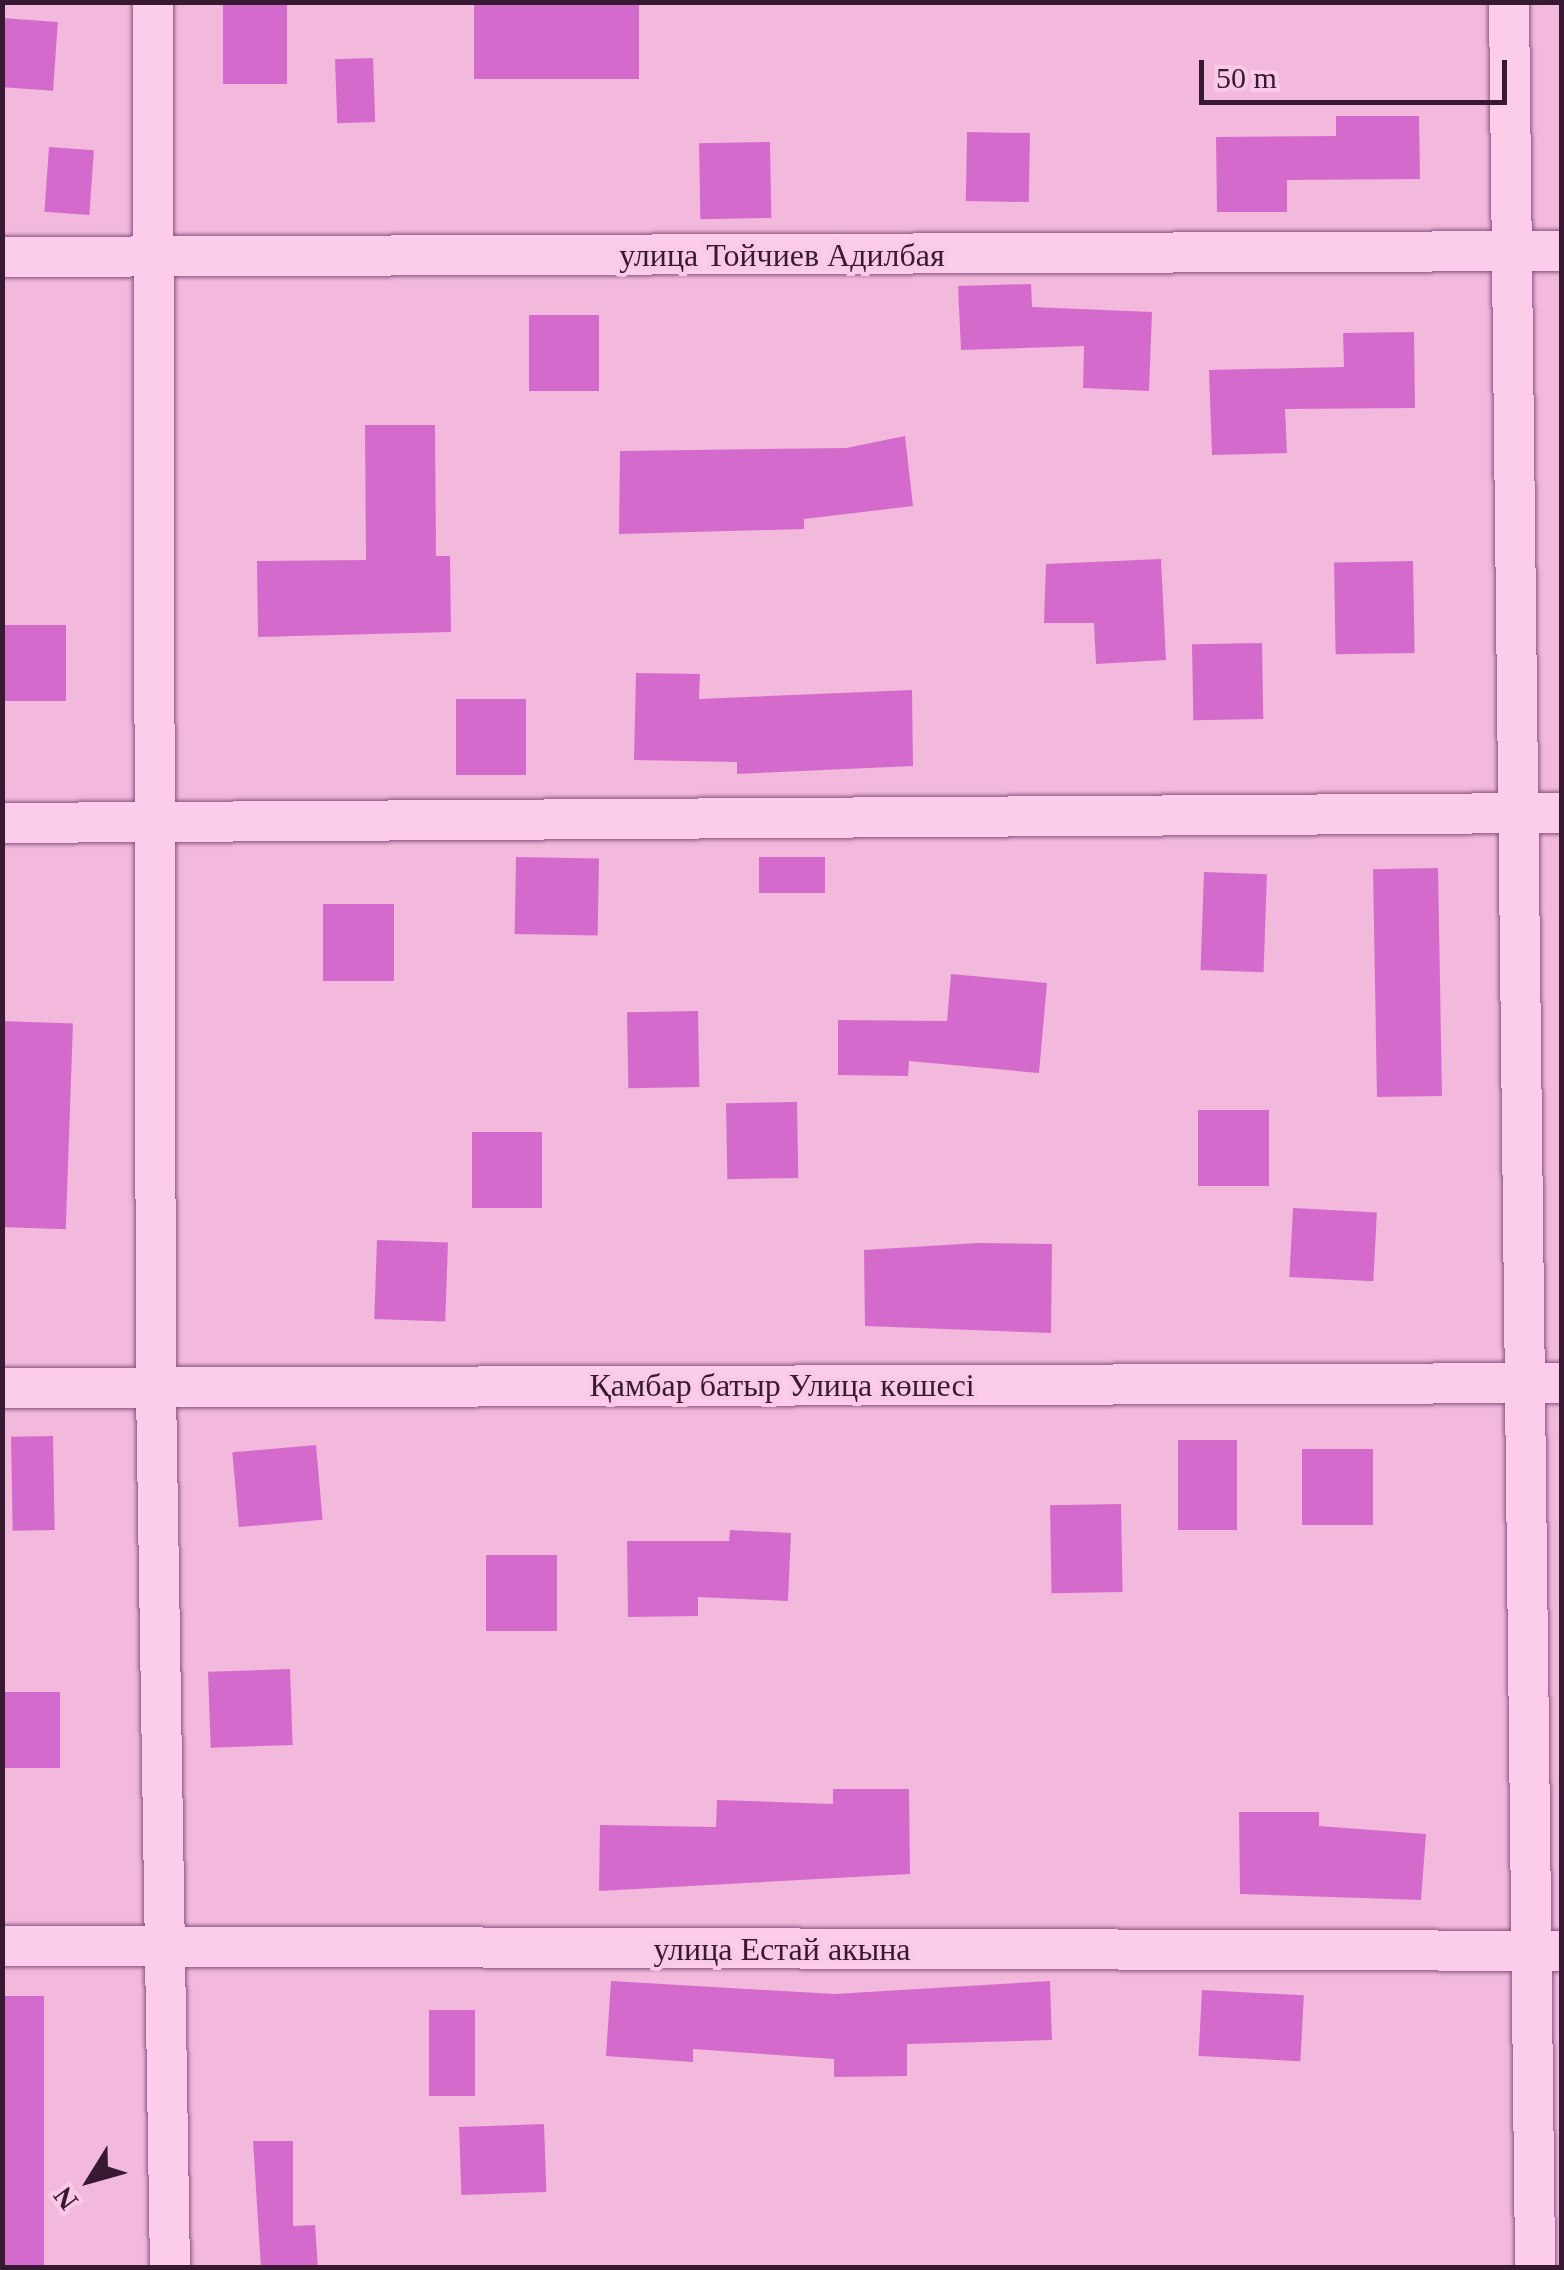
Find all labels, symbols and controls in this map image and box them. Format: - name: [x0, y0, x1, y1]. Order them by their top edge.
- scale bar: [1204, 40, 1512, 102]
- text: 50 m: [1216, 61, 1277, 94]
- street label: улица Тойчиев Адилбая: [619, 236, 945, 274]
- street label: Қамбар батыр Улица көшесі: [589, 1366, 975, 1404]
- street label: улица Естай акына: [653, 1930, 911, 1968]
- north arrow: [40, 2130, 140, 2230]
- text: N: [47, 2181, 84, 2216]

